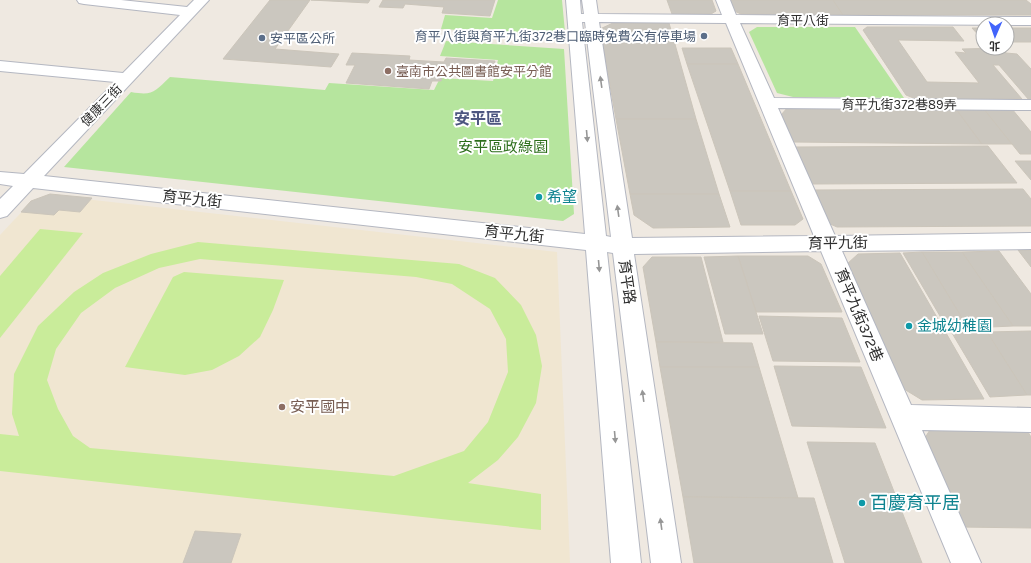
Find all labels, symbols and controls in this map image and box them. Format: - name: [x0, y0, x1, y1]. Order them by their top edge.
- street label: 育平八街: [777, 13, 829, 28]
- north arrow: [975, 16, 1015, 56]
- place label: 育平八街與育平九街372巷口臨時免費公有停車場: [415, 29, 696, 44]
- place label: 安平區公所: [270, 31, 335, 46]
- marker: 育平八街與育平九街372巷口臨時免費公有停車場: [699, 31, 709, 41]
- marker: 安平區公所: [257, 33, 267, 43]
- text: 北: [989, 39, 1000, 52]
- place label: 臺南市公共圖書館安平分館: [396, 64, 552, 79]
- marker: 臺南市公共圖書館安平分館: [383, 66, 393, 76]
- one-way arrow: [597, 76, 604, 88]
- street label: 健康三街: [78, 81, 125, 129]
- street label: 育平九街372巷89弄: [842, 97, 956, 112]
- district label: 安平區: [454, 109, 502, 128]
- one-way arrow: [583, 130, 590, 142]
- park label: 安平區政綠園: [458, 138, 548, 156]
- street label: 育平九街: [161, 187, 223, 211]
- place label: 希望: [547, 188, 577, 206]
- marker: 希望: [534, 192, 544, 202]
- one-way arrow: [615, 205, 621, 217]
- street label: 育平九街: [483, 222, 545, 246]
- street label: 育平九街: [808, 233, 868, 253]
- street label: 育平路: [615, 258, 639, 306]
- one-way arrow: [595, 260, 602, 272]
- street label: 育平九街372巷: [831, 266, 887, 364]
- place label: 金城幼稚園: [917, 317, 992, 335]
- marker: 金城幼稚園: [904, 321, 914, 331]
- one-way arrow: [640, 390, 646, 402]
- place label: 安平國中: [290, 398, 350, 416]
- marker: 安平國中: [277, 402, 287, 412]
- one-way arrow: [611, 431, 618, 443]
- place label: 百慶育平居: [870, 492, 960, 514]
- marker: 百慶育平居: [857, 498, 867, 508]
- one-way arrow: [657, 518, 664, 530]

